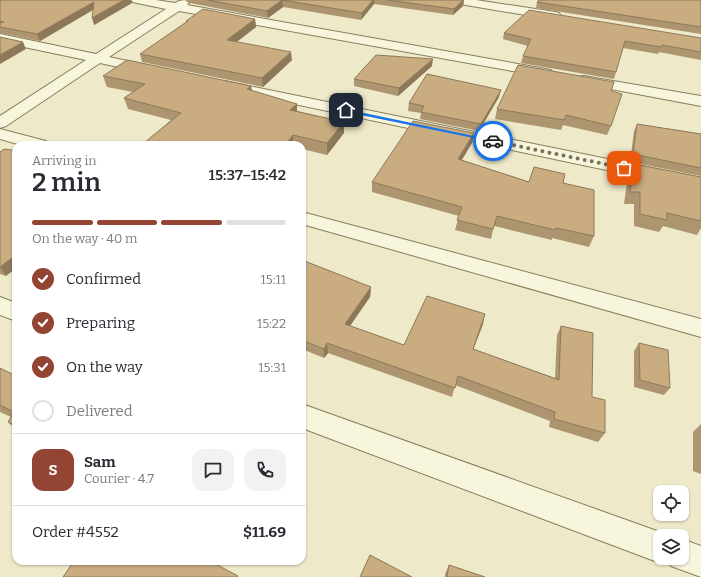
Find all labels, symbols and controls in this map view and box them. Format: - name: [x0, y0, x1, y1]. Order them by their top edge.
- pin: [329, 93, 363, 127]
- icon: home: [335, 99, 357, 121]
- courier: [473, 121, 513, 161]
- icon: car: [482, 130, 504, 152]
- pin: [607, 151, 641, 185]
- text: Arriving in: [32, 153, 97, 168]
- icon: bag: [613, 157, 635, 179]
- text: 15:37–15:42: [209, 166, 286, 184]
- text: 2 min: [32, 167, 101, 198]
- text: On the way · 40 m: [32, 231, 137, 246]
- icon: check: [32, 268, 54, 290]
- text: Confirmed: [66, 270, 141, 288]
- text: 15:11: [260, 272, 286, 287]
- icon: check: [32, 312, 54, 334]
- text: Preparing: [66, 314, 135, 332]
- text: 15:22: [257, 316, 286, 331]
- icon: check: [32, 356, 54, 378]
- text: On the way: [66, 358, 143, 376]
- text: 15:31: [258, 360, 286, 375]
- text: Delivered: [66, 402, 133, 420]
- button: chat: [192, 449, 234, 491]
- button: phone: [244, 449, 286, 491]
- text: Sam: [84, 453, 116, 471]
- text: S: [48, 461, 58, 479]
- text: Courier · 4.7: [84, 471, 154, 486]
- map controls: [653, 485, 689, 565]
- button: locate: [653, 485, 689, 521]
- text: Order #4552: [32, 523, 119, 541]
- text: $11.69: [243, 523, 286, 541]
- button: layers: [653, 529, 689, 565]

